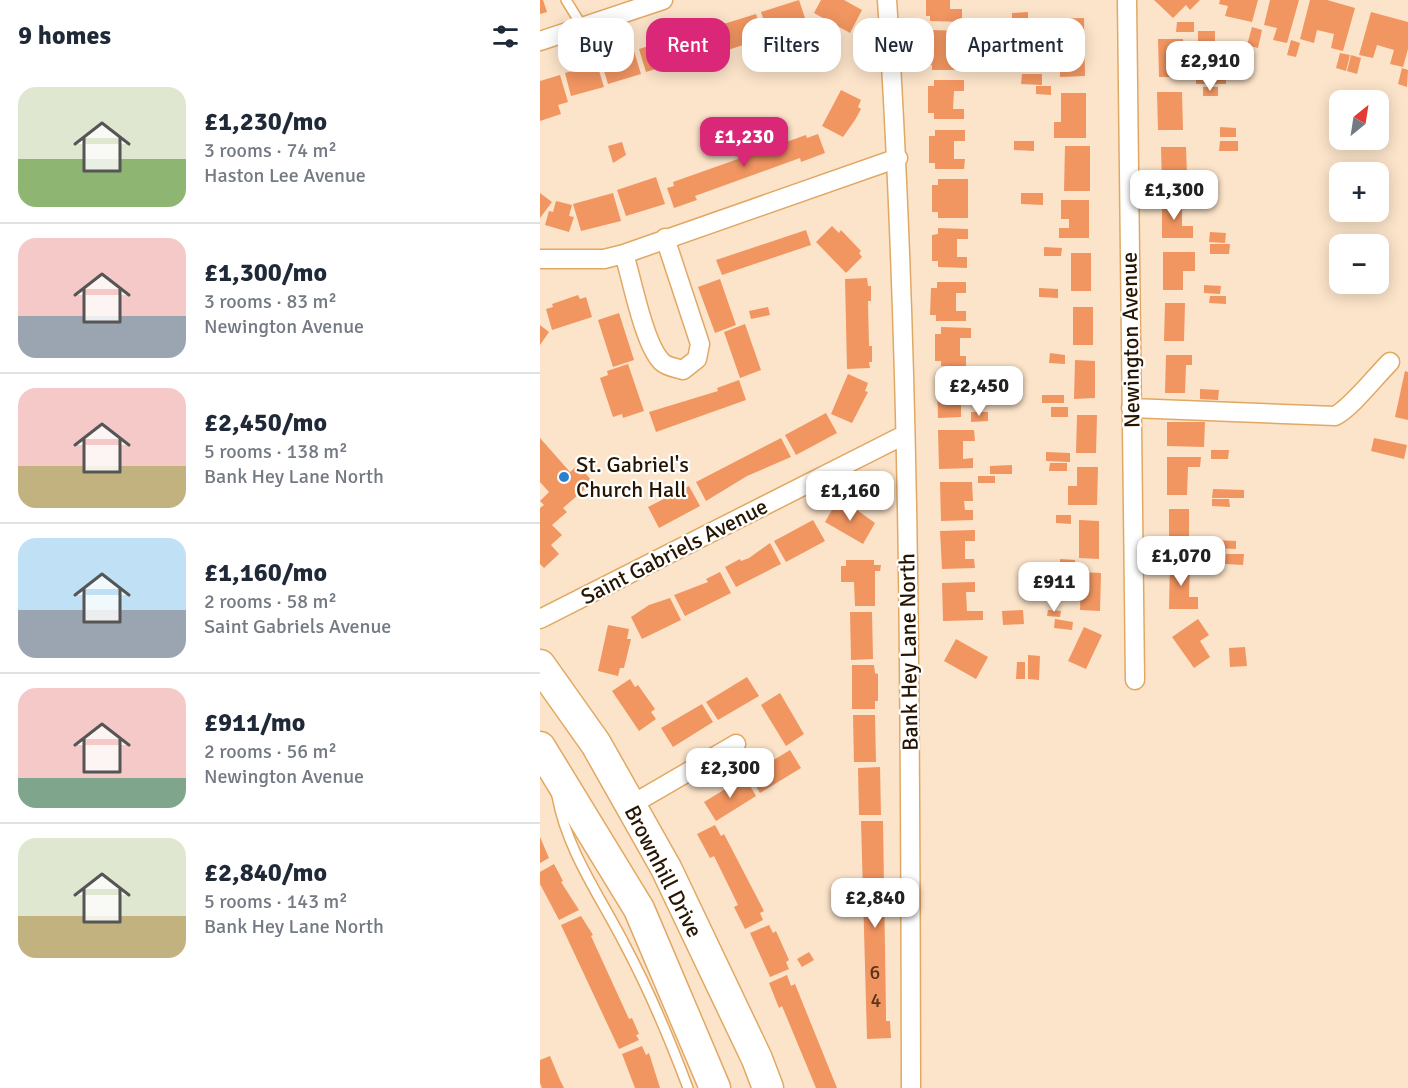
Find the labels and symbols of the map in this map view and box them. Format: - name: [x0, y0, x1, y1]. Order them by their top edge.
- pin: £2,910: [1161, 41, 1259, 92]
- north arrow: [1329, 90, 1389, 150]
- pin: £1,230: [695, 117, 793, 168]
- pin: £1,300: [1125, 170, 1223, 221]
- street label: Newington Avenue: [1115, 252, 1146, 428]
- pin: £2,450: [930, 366, 1028, 417]
- place label: St. Gabriel's Church Hall: [576, 451, 689, 503]
- marker: St. Gabriel's Church Hall: [557, 470, 571, 484]
- pin: £1,160: [801, 471, 899, 522]
- street label: Saint Gabriels Avenue: [576, 493, 772, 610]
- pin: £1,070: [1132, 536, 1230, 587]
- street label: Bank Hey Lane North: [893, 553, 924, 751]
- pin: £911: [1018, 562, 1090, 613]
- pin: £2,300: [681, 748, 779, 799]
- street label: Brownhill Drive: [619, 801, 708, 942]
- pin: £2,840: [826, 878, 924, 929]
- house number: 6: [870, 960, 880, 985]
- house number: 4: [871, 988, 882, 1013]

